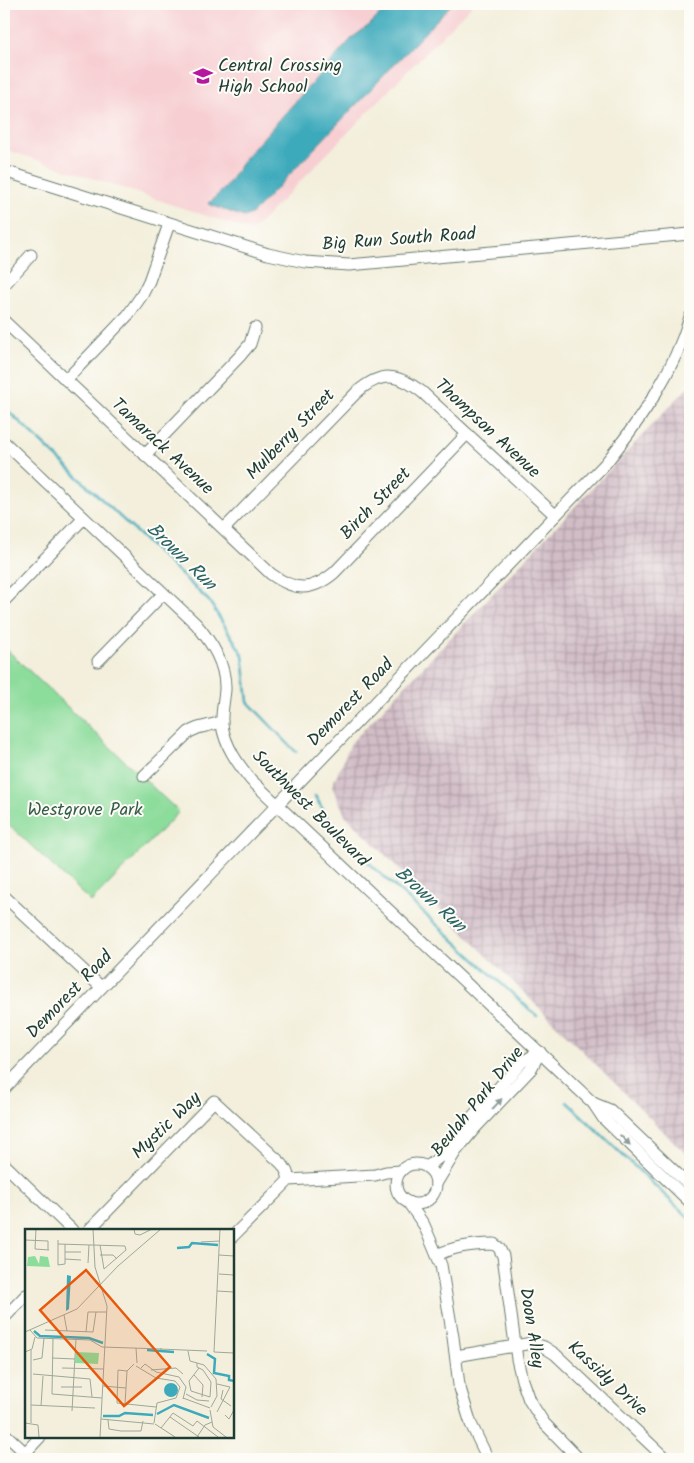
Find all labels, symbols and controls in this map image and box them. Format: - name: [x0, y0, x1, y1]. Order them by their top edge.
- place label: Central Crossing High School: [218, 52, 342, 102]
- school or university icon: Central Crossing High School: [192, 65, 214, 87]
- street label: Big Run South Road: [321, 220, 478, 260]
- street label: Thompson Avenue: [427, 372, 547, 486]
- street label: Mulberry Street: [240, 382, 343, 488]
- street label: Tamarack Avenue: [104, 391, 220, 503]
- street label: Birch Street: [334, 460, 419, 547]
- water label: Brown Run: [139, 516, 224, 600]
- street label: Demorest Road: [301, 651, 402, 754]
- street label: Southwest Boulevard: [244, 743, 376, 875]
- park label: Westgrove Park: [27, 796, 143, 825]
- water label: Brown Run: [387, 859, 474, 942]
- street label: Demorest Road: [20, 943, 121, 1046]
- street label: Beulah Park Drive: [424, 1040, 532, 1164]
- street label: Mystic Way: [125, 1085, 209, 1167]
- one-way arrow: [492, 1098, 503, 1110]
- one-way arrow: [619, 1134, 631, 1146]
- inset map: [25, 1229, 234, 1438]
- street label: Doon Alley: [510, 1286, 552, 1371]
- street label: Kassidy Drive: [560, 1334, 654, 1424]

